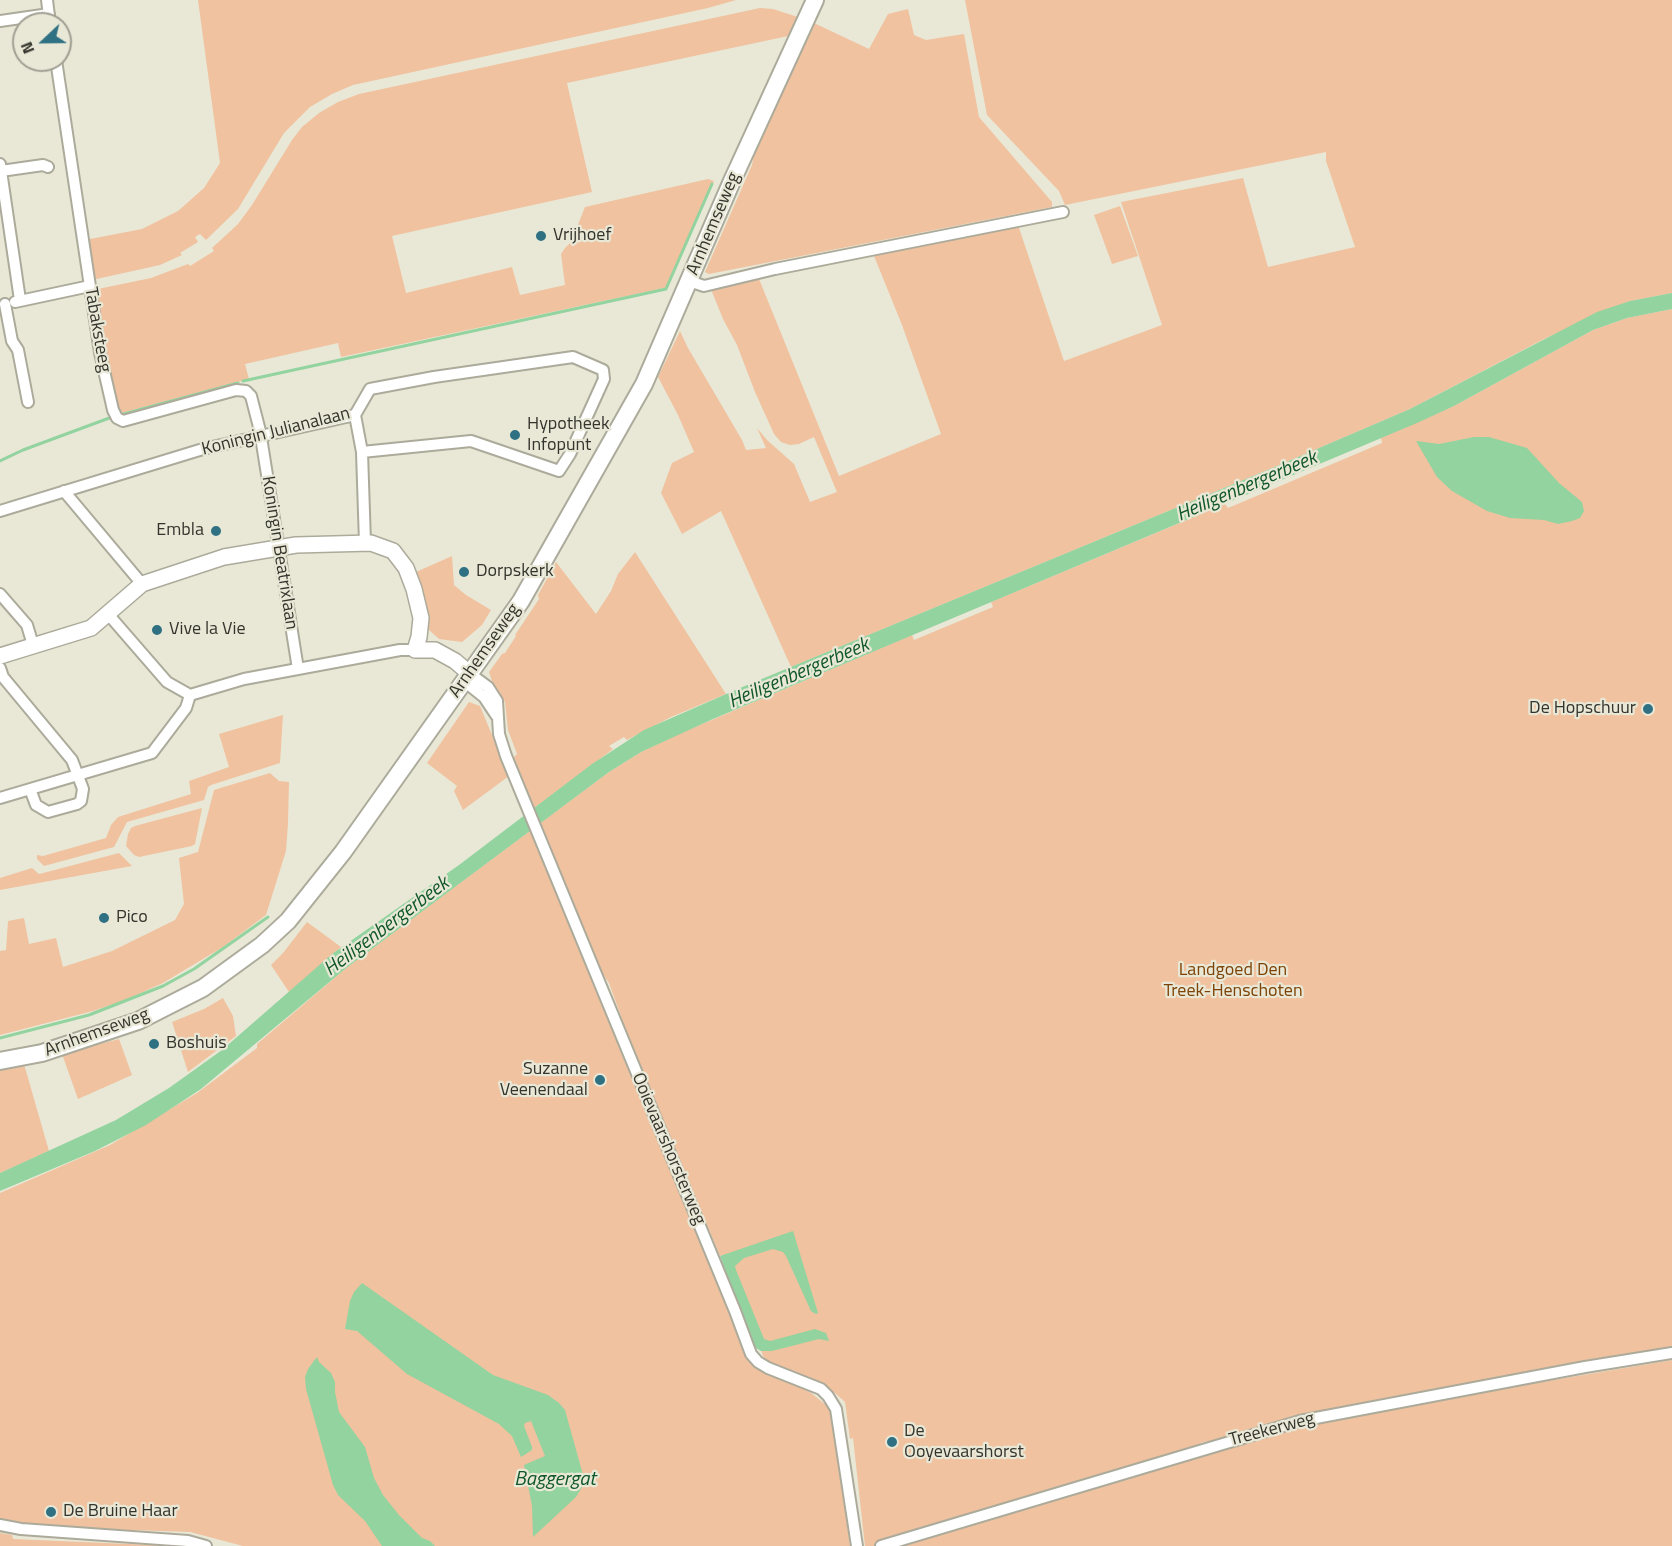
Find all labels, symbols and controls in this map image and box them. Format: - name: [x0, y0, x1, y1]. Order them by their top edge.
- north arrow: [12, 12, 72, 72]
- text: N: [14, 38, 40, 58]
- street label: Arnhemseweg: [683, 169, 745, 279]
- place label: Vrijhoef: [553, 225, 611, 247]
- marker: Vrijhoef: [534, 229, 548, 243]
- street label: Tabaksteeg: [79, 286, 115, 374]
- street label: Koningin Julianalaan: [200, 403, 352, 461]
- place label: Hypotheek Infopunt: [527, 414, 610, 456]
- marker: Hypotheek Infopunt: [508, 428, 522, 442]
- water label: Heiligenbergerbeek: [1173, 447, 1321, 527]
- street label: Koningin Beatrixlaan: [256, 475, 302, 631]
- place label: Embla: [156, 520, 204, 542]
- marker: Embla: [209, 524, 223, 538]
- place label: Dorpskerk: [476, 561, 554, 583]
- marker: Dorpskerk: [457, 565, 471, 579]
- street label: Arnhemseweg: [445, 600, 525, 702]
- place label: Vive la Vie: [169, 619, 246, 641]
- marker: Vive la Vie: [150, 623, 164, 637]
- water label: Heiligenbergerbeek: [725, 634, 873, 714]
- place label: De Hopschuur: [1529, 698, 1636, 720]
- marker: De Hopschuur: [1641, 702, 1655, 716]
- water label: Heiligenbergerbeek: [320, 872, 454, 982]
- place label: Pico: [116, 907, 148, 929]
- marker: Pico: [97, 911, 111, 925]
- park label: Landgoed Den Treek-Henschoten: [1163, 960, 1303, 1002]
- street label: Arnhemseweg: [42, 1004, 152, 1062]
- place label: Boshuis: [166, 1033, 226, 1055]
- marker: Boshuis: [147, 1037, 161, 1051]
- place label: Suzanne Veenendaal: [500, 1059, 588, 1102]
- street label: Ooievaarshorsterweg: [626, 1070, 710, 1228]
- marker: Suzanne Veenendaal: [593, 1073, 607, 1087]
- street label: Treekerweg: [1227, 1408, 1317, 1452]
- place label: De Ooyevaarshorst: [904, 1421, 1024, 1464]
- marker: De Ooyevaarshorst: [885, 1435, 899, 1449]
- water label: Baggergat: [514, 1468, 596, 1492]
- place label: De Bruine Haar: [63, 1501, 178, 1523]
- marker: De Bruine Haar: [44, 1505, 58, 1519]

